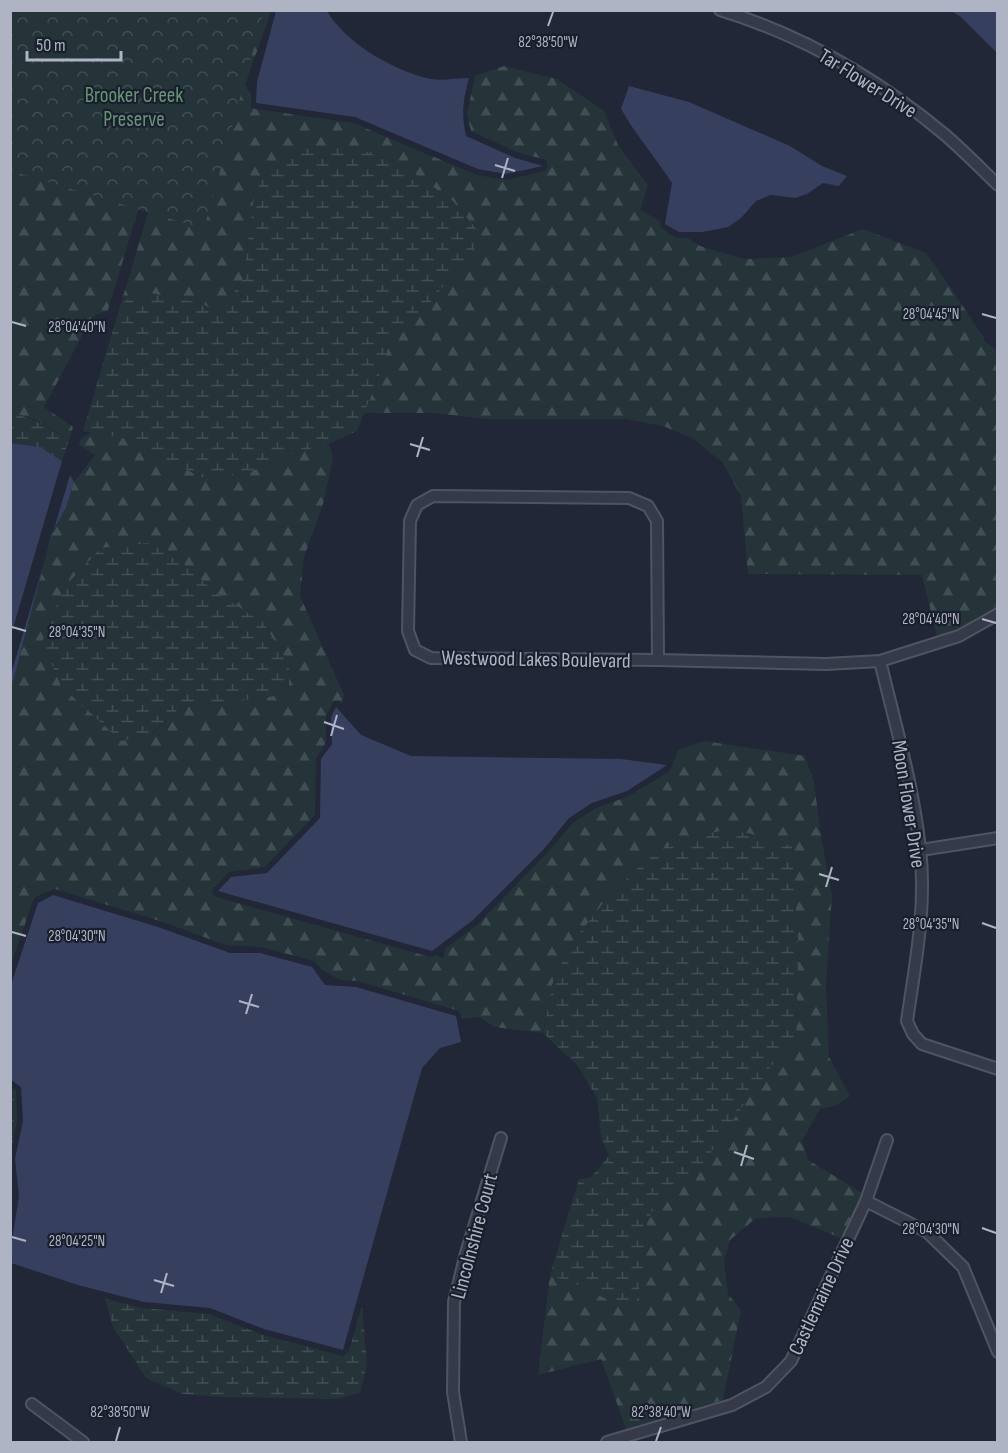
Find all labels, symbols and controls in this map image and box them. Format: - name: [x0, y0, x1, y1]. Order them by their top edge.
- scale bar: [27, 24, 122, 62]
- text: 82°38'50"W: [518, 33, 578, 52]
- text: 50 m: [36, 35, 66, 56]
- street label: Tar Flower Drive: [814, 43, 922, 124]
- park label: Brooker Creek Preserve: [85, 83, 183, 132]
- text: 28°04'45"N: [903, 305, 959, 324]
- text: 28°04'40"N: [48, 318, 106, 337]
- text: 28°04'40"N: [902, 610, 960, 629]
- text: 28°04'35"N: [49, 623, 105, 642]
- street label: Westwood Lakes Boulevard: [441, 645, 631, 674]
- street label: Moon Flower Drive: [886, 738, 931, 870]
- text: 28°04'35"N: [903, 915, 959, 934]
- text: 28°04'30"N: [48, 927, 106, 946]
- street label: Lincolnshire Court: [446, 1171, 503, 1302]
- text: 28°04'30"N: [902, 1220, 960, 1239]
- text: 28°04'25"N: [49, 1232, 105, 1251]
- street label: Castlemaine Drive: [783, 1233, 860, 1359]
- text: 82°38'50"W: [90, 1403, 150, 1422]
- text: 82°38'40"W: [631, 1403, 691, 1422]

